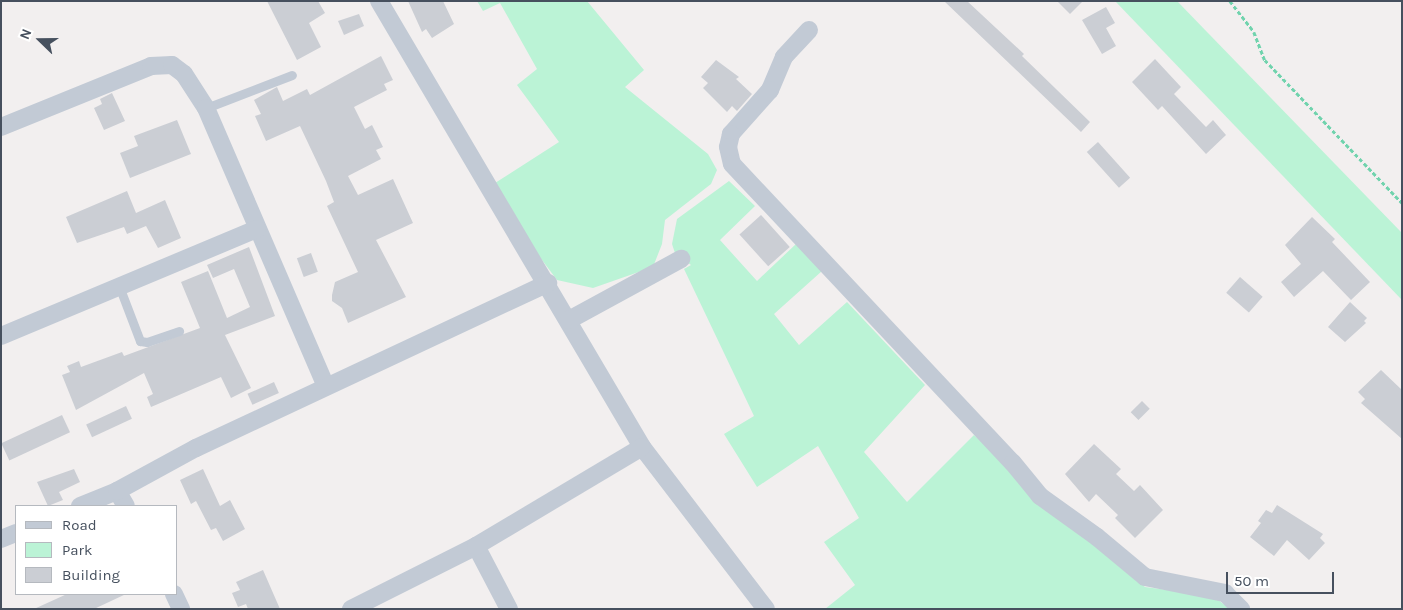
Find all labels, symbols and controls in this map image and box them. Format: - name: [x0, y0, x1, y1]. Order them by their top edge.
- north arrow: [15, 15, 65, 65]
- text: N: [16, 26, 35, 42]
- legend: [15, 505, 178, 595]
- text: Road: [62, 516, 97, 534]
- text: Park: [62, 541, 92, 559]
- scale bar: [1228, 562, 1336, 594]
- text: Building: [62, 566, 120, 584]
- text: 50 m: [1234, 572, 1269, 590]

